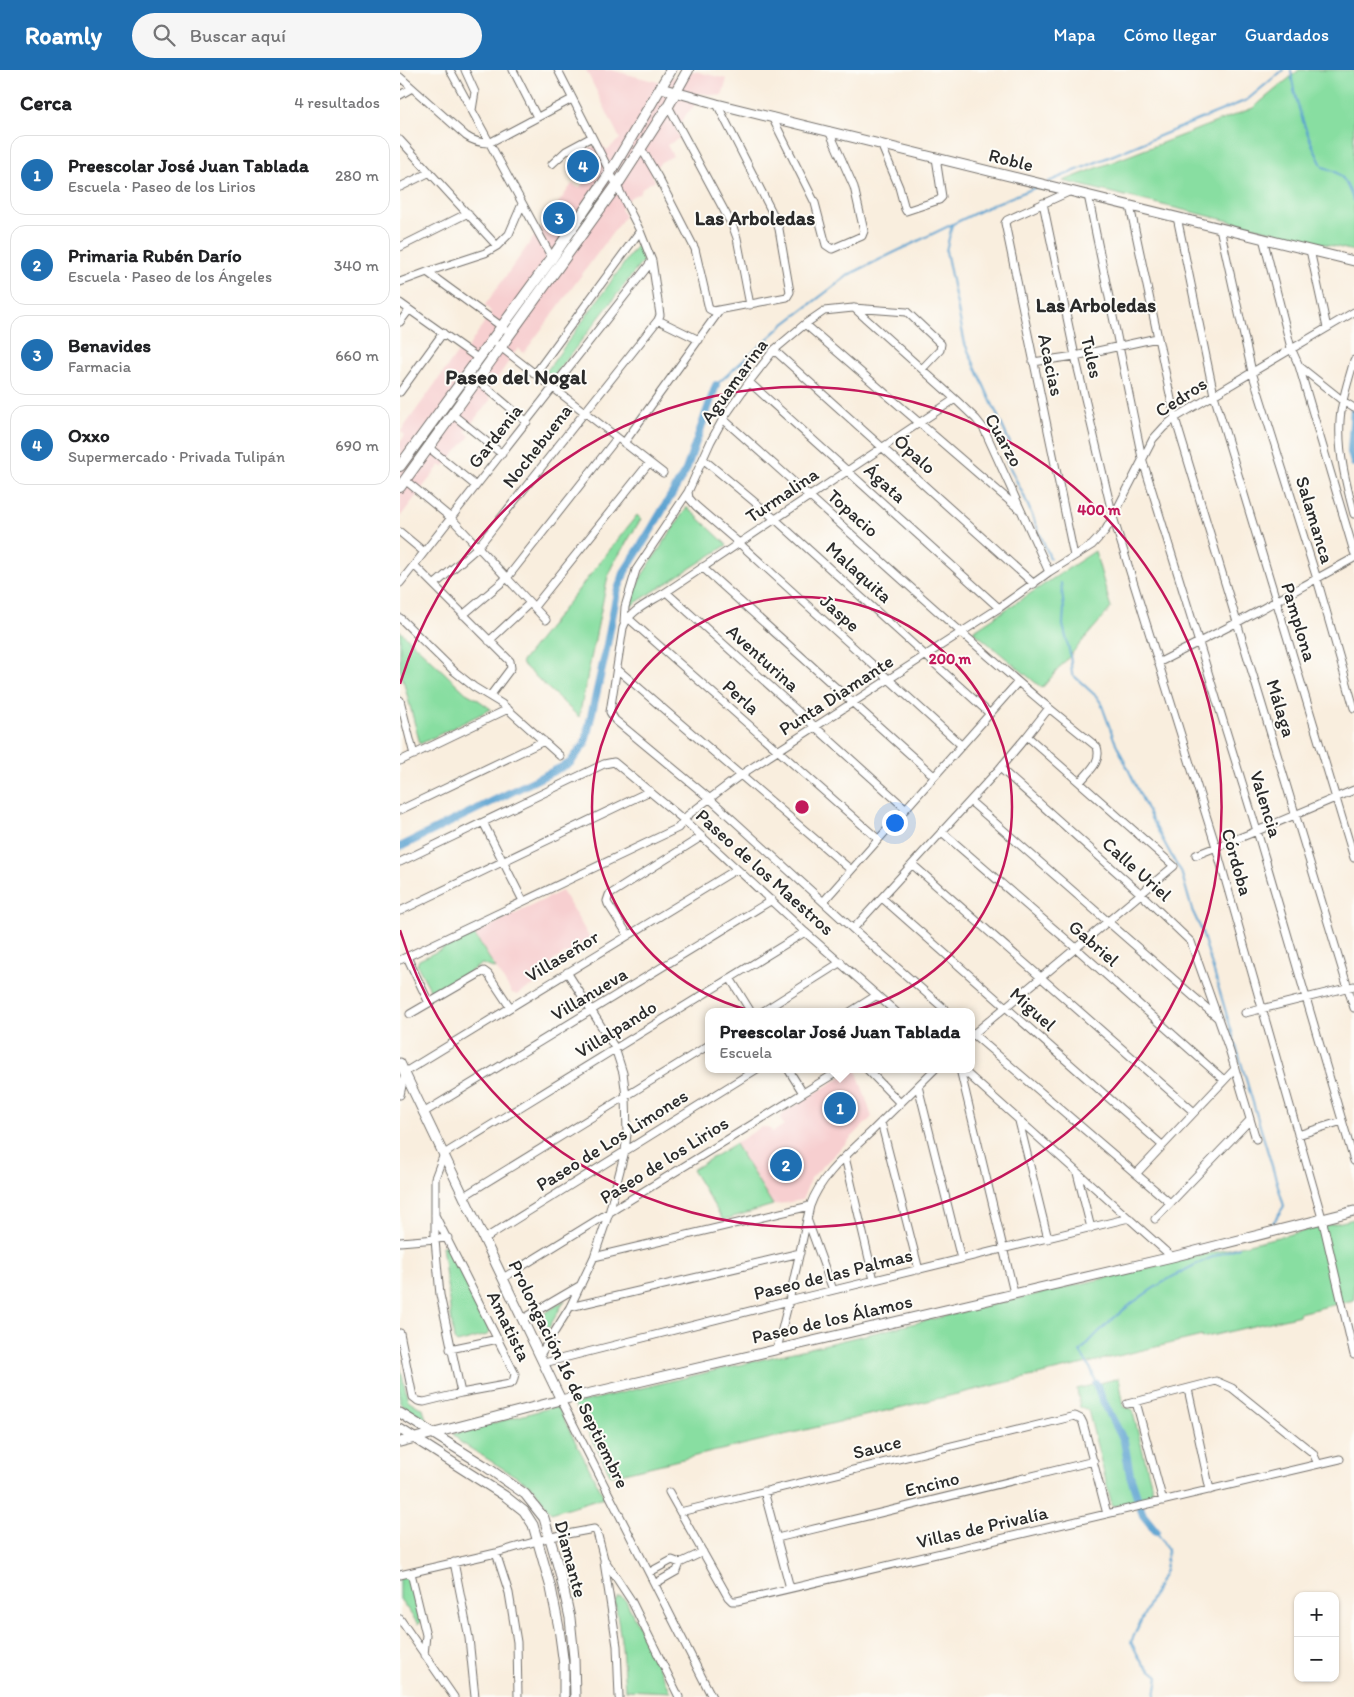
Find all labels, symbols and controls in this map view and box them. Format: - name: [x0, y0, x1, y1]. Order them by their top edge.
- search box: [132, 13, 482, 58]
- text: Roamly: [25, 21, 102, 50]
- icon: search: [150, 21, 178, 49]
- text: Buscar aquí: [190, 24, 286, 47]
- text: Mapa: [1054, 24, 1095, 46]
- text: Cómo llegar: [1123, 24, 1217, 46]
- text: Guardados: [1245, 24, 1329, 46]
- text: Cerca: [20, 90, 72, 115]
- text: 4 resultados: [294, 93, 380, 112]
- street label: Roble: [986, 143, 1036, 177]
- pin: 4: [567, 147, 599, 185]
- text: Preescolar José Juan Tablada: [68, 154, 309, 177]
- text: 1: [33, 166, 41, 185]
- text: 280 m: [335, 166, 379, 185]
- text: Escuela · Paseo de los Lirios: [68, 177, 256, 196]
- pin: 3: [543, 199, 575, 237]
- district label: Las Arboledas: [695, 206, 815, 230]
- text: Primaria Rubén Darío: [68, 244, 242, 267]
- text: 2: [33, 256, 41, 275]
- text: 340 m: [334, 256, 379, 275]
- text: Escuela · Paseo de los Ángeles: [68, 267, 272, 286]
- district label: Las Arboledas: [1036, 293, 1156, 317]
- street label: Acacias: [1033, 332, 1069, 398]
- text: Benavides: [68, 334, 151, 357]
- street label: Aguamarina: [695, 334, 773, 428]
- street label: Tules: [1076, 334, 1108, 380]
- text: 3: [33, 346, 41, 365]
- text: 660 m: [335, 346, 379, 365]
- text: Farmacia: [68, 357, 131, 376]
- district label: Paseo del Nogal: [445, 364, 588, 390]
- street label: Cedros: [1151, 372, 1211, 422]
- street label: Gardenia: [463, 399, 527, 473]
- street label: Nochebuena: [497, 400, 577, 492]
- street label: Cuarzo: [980, 409, 1028, 471]
- text: Oxxo: [68, 424, 110, 447]
- street label: Ópalo: [889, 429, 941, 479]
- text: 4: [32, 436, 42, 455]
- text: 690 m: [335, 436, 379, 455]
- text: Supermercado · Privada Tulipán: [68, 447, 285, 466]
- street label: Ágata: [859, 458, 911, 508]
- street label: Turmalina: [741, 462, 823, 528]
- street label: Salamanca: [1291, 474, 1339, 567]
- street label: Topacio: [823, 484, 883, 542]
- text: 400 m: [1077, 501, 1121, 519]
- street label: Malaquita: [821, 536, 897, 608]
- street label: Pamplona: [1276, 580, 1322, 664]
- street label: Jaspe: [815, 589, 865, 637]
- street label: Aventurina: [722, 619, 804, 697]
- street label: Punta Diamante: [774, 649, 898, 741]
- text: 200 m: [929, 650, 972, 668]
- street label: Perla: [718, 675, 764, 719]
- street label: Málaga: [1261, 676, 1301, 740]
- street label: Valencia: [1245, 768, 1287, 840]
- centre of rings: [793, 798, 811, 816]
- street label: Paseo de los Maestros: [691, 804, 839, 940]
- your location: [882, 810, 908, 836]
- street label: Córdoba: [1216, 826, 1258, 898]
- street label: Calle Uriel: [1098, 832, 1177, 907]
- street label: Gabriel: [1064, 915, 1124, 972]
- street label: Villaseñor: [521, 925, 603, 987]
- street label: Villanueva: [547, 962, 631, 1026]
- street label: Miguel: [1005, 982, 1061, 1036]
- street label: Villalpando: [571, 995, 661, 1063]
- popup: [705, 1008, 975, 1073]
- text: Preescolar José Juan Tablada: [720, 1020, 960, 1043]
- text: Escuela: [720, 1043, 772, 1062]
- street label: Paseo de Los Limones: [532, 1084, 692, 1196]
- pin: 1: [824, 1089, 856, 1127]
- street label: Paseo de los Lirios: [595, 1111, 733, 1209]
- pin: 2: [770, 1146, 802, 1184]
- street label: Paseo de las Palmas: [751, 1243, 915, 1305]
- street label: Prolongación 16 de Septiembre: [504, 1256, 634, 1492]
- street label: Amatista: [482, 1287, 536, 1365]
- street label: Paseo de los Álamos: [749, 1289, 915, 1349]
- street label: Sauce: [850, 1430, 904, 1464]
- street label: Encino: [903, 1466, 961, 1502]
- street label: Villas de Privalía: [914, 1501, 1050, 1553]
- street label: Diamante: [550, 1518, 592, 1600]
- map controls: [1294, 1592, 1339, 1682]
- button: +: [1294, 1592, 1339, 1637]
- button: −: [1294, 1637, 1339, 1682]

